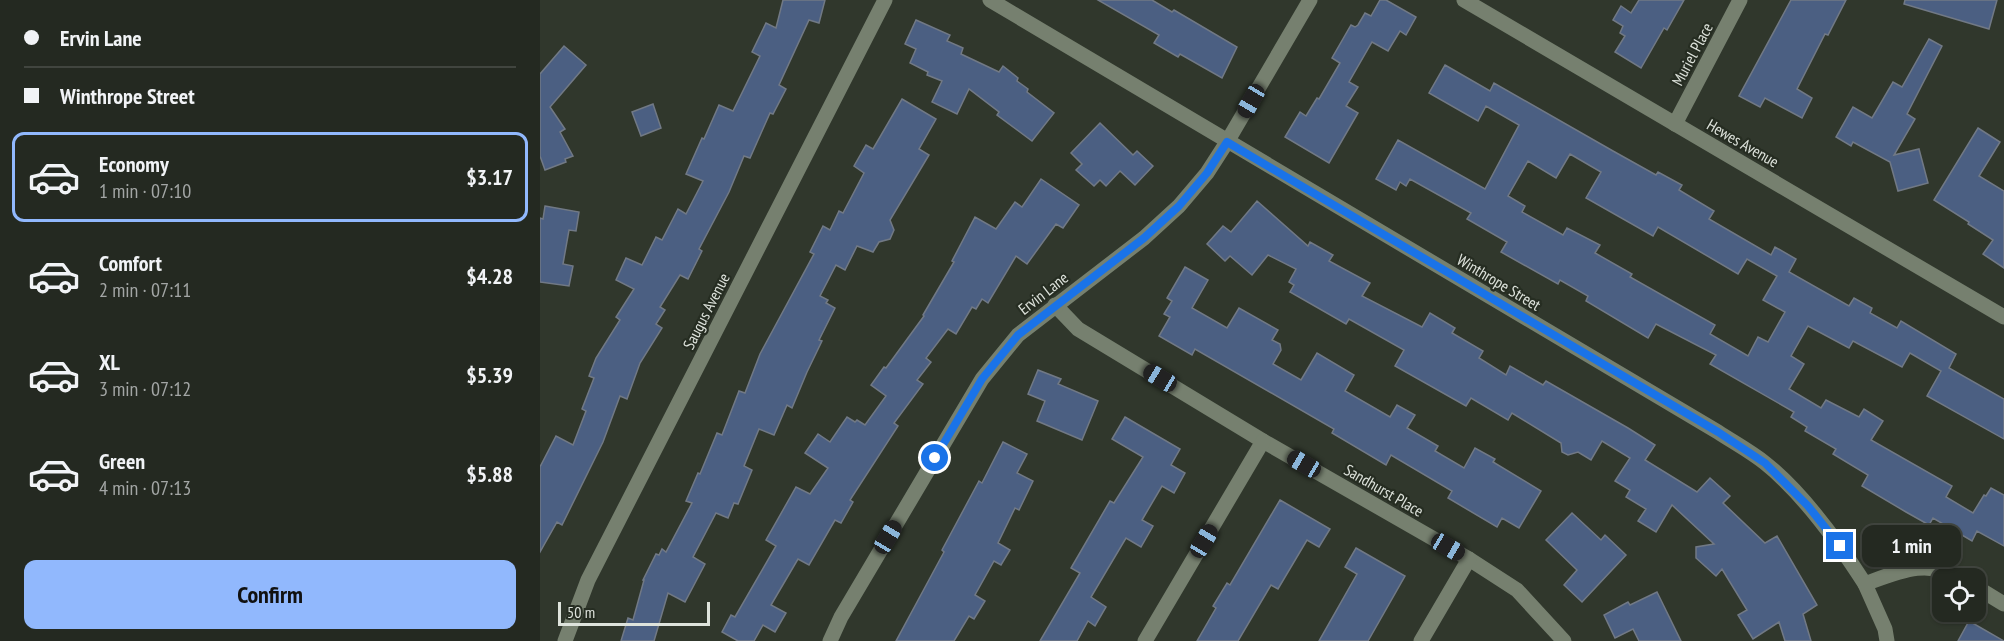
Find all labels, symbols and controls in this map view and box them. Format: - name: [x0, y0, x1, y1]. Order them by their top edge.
- street label: Muriel Place: [1667, 19, 1717, 89]
- text: Ervin Lane: [60, 24, 142, 52]
- car: [1234, 81, 1268, 121]
- text: Winthrope Street: [60, 82, 195, 110]
- street label: Hewes Avenue: [1703, 114, 1783, 172]
- icon: car: [27, 150, 81, 204]
- text: Economy: [99, 150, 169, 178]
- text: $3.17: [466, 163, 513, 191]
- text: 1 min · 07:10: [99, 178, 191, 204]
- icon: car: [27, 249, 81, 303]
- text: Comfort: [99, 249, 162, 277]
- street label: Winthrope Street: [1454, 249, 1545, 315]
- text: $4.28: [466, 262, 513, 290]
- street label: Ervin Lane: [1014, 267, 1072, 319]
- street label: Saugus Avenue: [678, 270, 734, 352]
- text: 2 min · 07:11: [99, 277, 191, 303]
- icon: car: [27, 348, 81, 402]
- text: XL: [99, 348, 120, 376]
- text: $5.39: [466, 361, 513, 389]
- car: [1140, 361, 1180, 395]
- text: 3 min · 07:12: [99, 376, 191, 402]
- route start: [921, 444, 948, 471]
- icon: car: [27, 447, 81, 501]
- text: Green: [99, 447, 145, 475]
- car: [1284, 447, 1324, 481]
- street label: Sandhurst Place: [1341, 459, 1427, 521]
- text: $5.88: [466, 460, 513, 488]
- text: 4 min · 07:13: [99, 475, 191, 501]
- car: [871, 517, 905, 557]
- car: [1187, 521, 1221, 561]
- callout: 1 min: [1861, 525, 1960, 567]
- car: [1428, 530, 1468, 564]
- route end: [1826, 532, 1853, 559]
- text: 1 min: [1891, 533, 1932, 559]
- button: Confirm: [24, 560, 516, 629]
- map controls: [1932, 568, 1986, 622]
- button: locate: [1932, 568, 1986, 622]
- scale bar: [558, 599, 710, 626]
- text: 50 m: [567, 602, 595, 622]

